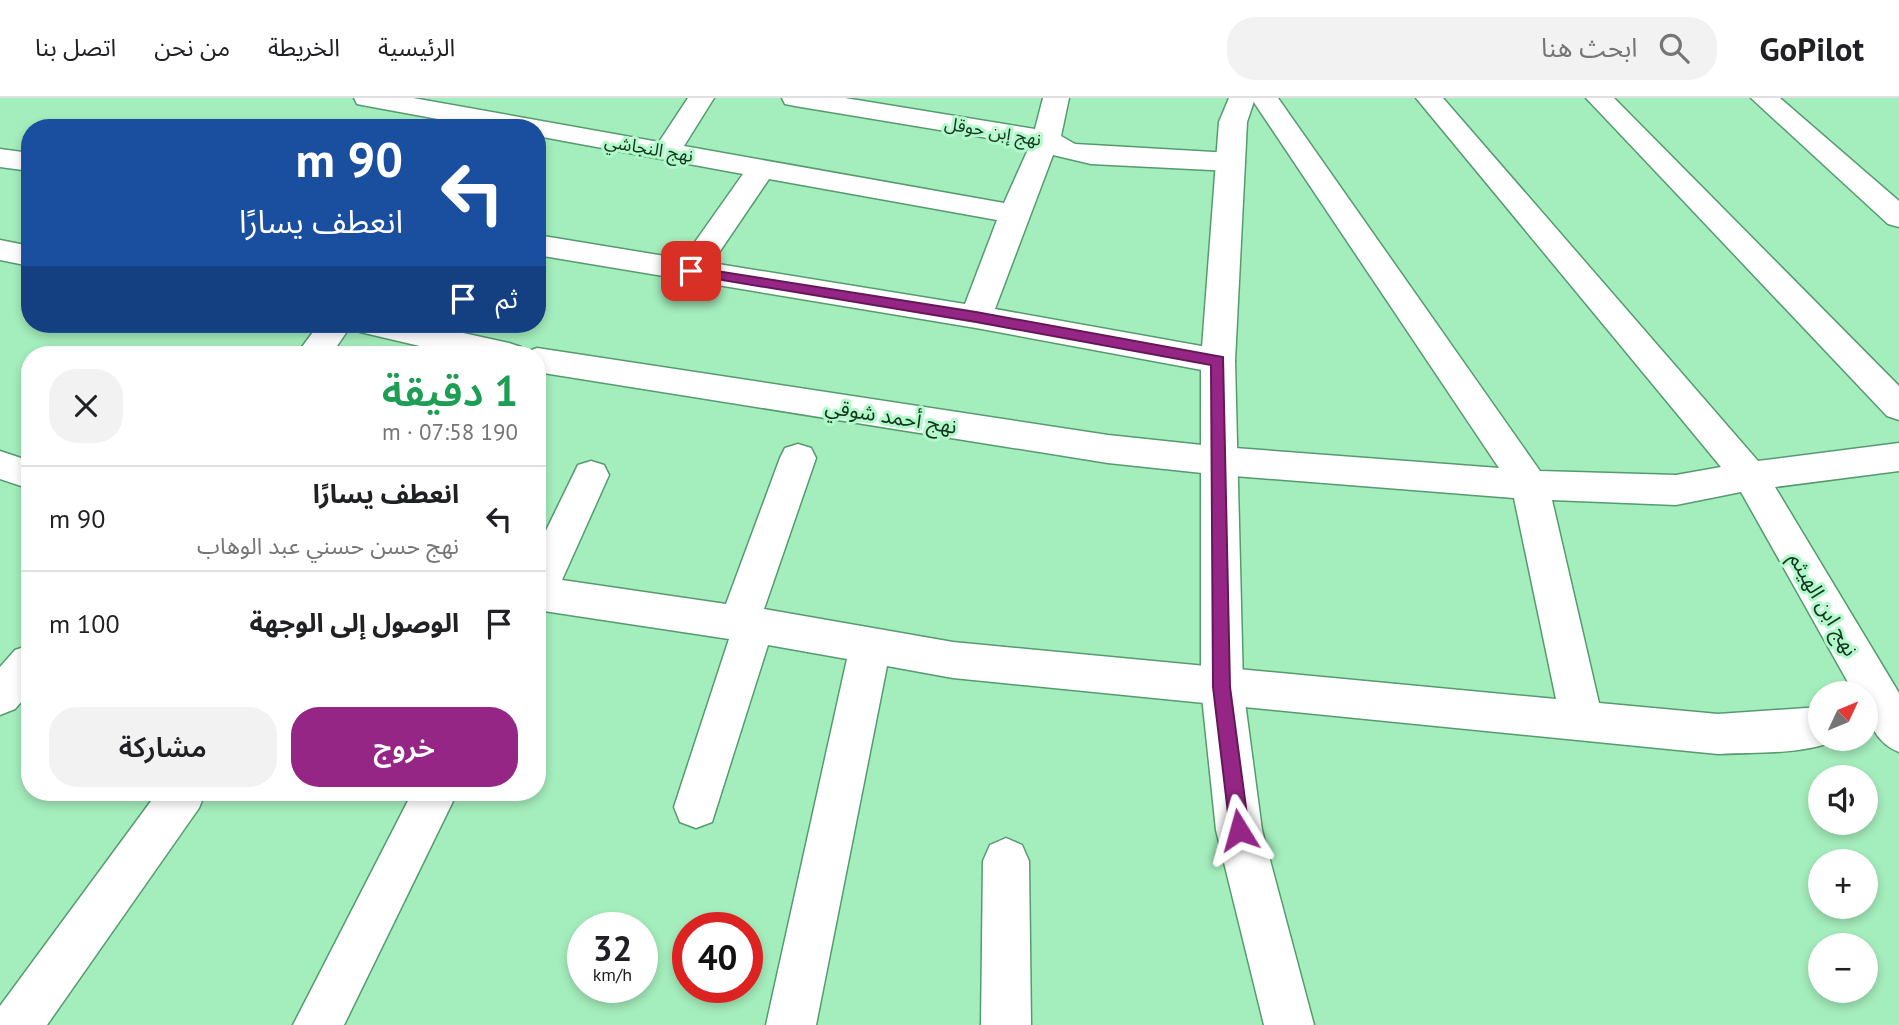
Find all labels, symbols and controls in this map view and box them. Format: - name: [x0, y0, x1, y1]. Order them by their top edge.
- search box: [1227, 17, 1717, 80]
- text: GoPilot: [1759, 27, 1864, 70]
- icon: search: [1655, 29, 1693, 67]
- text: ابحث هنا: [1541, 31, 1637, 64]
- text: اتصل بنا: [35, 32, 116, 63]
- text: من نحن: [154, 32, 230, 63]
- text: الخريطة: [268, 32, 340, 63]
- text: الرئيسية: [378, 32, 455, 63]
- street label: نهج إبن حوقل: [943, 111, 1043, 153]
- text: 90 m: [296, 127, 403, 191]
- street label: نهج النجاشي: [602, 129, 695, 169]
- icon: left: [427, 147, 518, 238]
- text: انعطف يسارًا: [239, 200, 403, 242]
- pin: [661, 241, 721, 301]
- icon: arrive: [672, 252, 710, 290]
- icon: arrive: [444, 280, 482, 318]
- text: ثم: [496, 282, 518, 315]
- text: 1 دقيقة: [382, 363, 518, 418]
- button: close: [49, 369, 123, 443]
- street label: نهج أحمد شوقي: [823, 392, 959, 443]
- text: 190 m · 07:58: [382, 417, 518, 446]
- text: انعطف يسارًا: [313, 477, 459, 510]
- icon: left: [480, 500, 518, 538]
- text: 90 m: [49, 502, 105, 535]
- text: نهج حسن حسني عبد الوهاب: [197, 531, 459, 560]
- street label: نهج ابن الهيثم: [1782, 547, 1865, 662]
- icon: arrive: [480, 605, 518, 643]
- text: الوصول إلى الوجهة: [250, 606, 459, 639]
- text: 100 m: [49, 607, 120, 640]
- north arrow: [1808, 681, 1878, 751]
- map controls: [1808, 681, 1878, 1003]
- button: مشاركة: [49, 707, 277, 787]
- button: خروج: [291, 707, 518, 787]
- button: sound: [1808, 765, 1878, 835]
- position arrow: [1202, 793, 1276, 867]
- button: +: [1808, 849, 1878, 919]
- speed limit sign: 40: [672, 912, 763, 1003]
- text: 32: [593, 925, 632, 971]
- button: −: [1808, 933, 1878, 1003]
- text: km/h: [593, 963, 632, 986]

